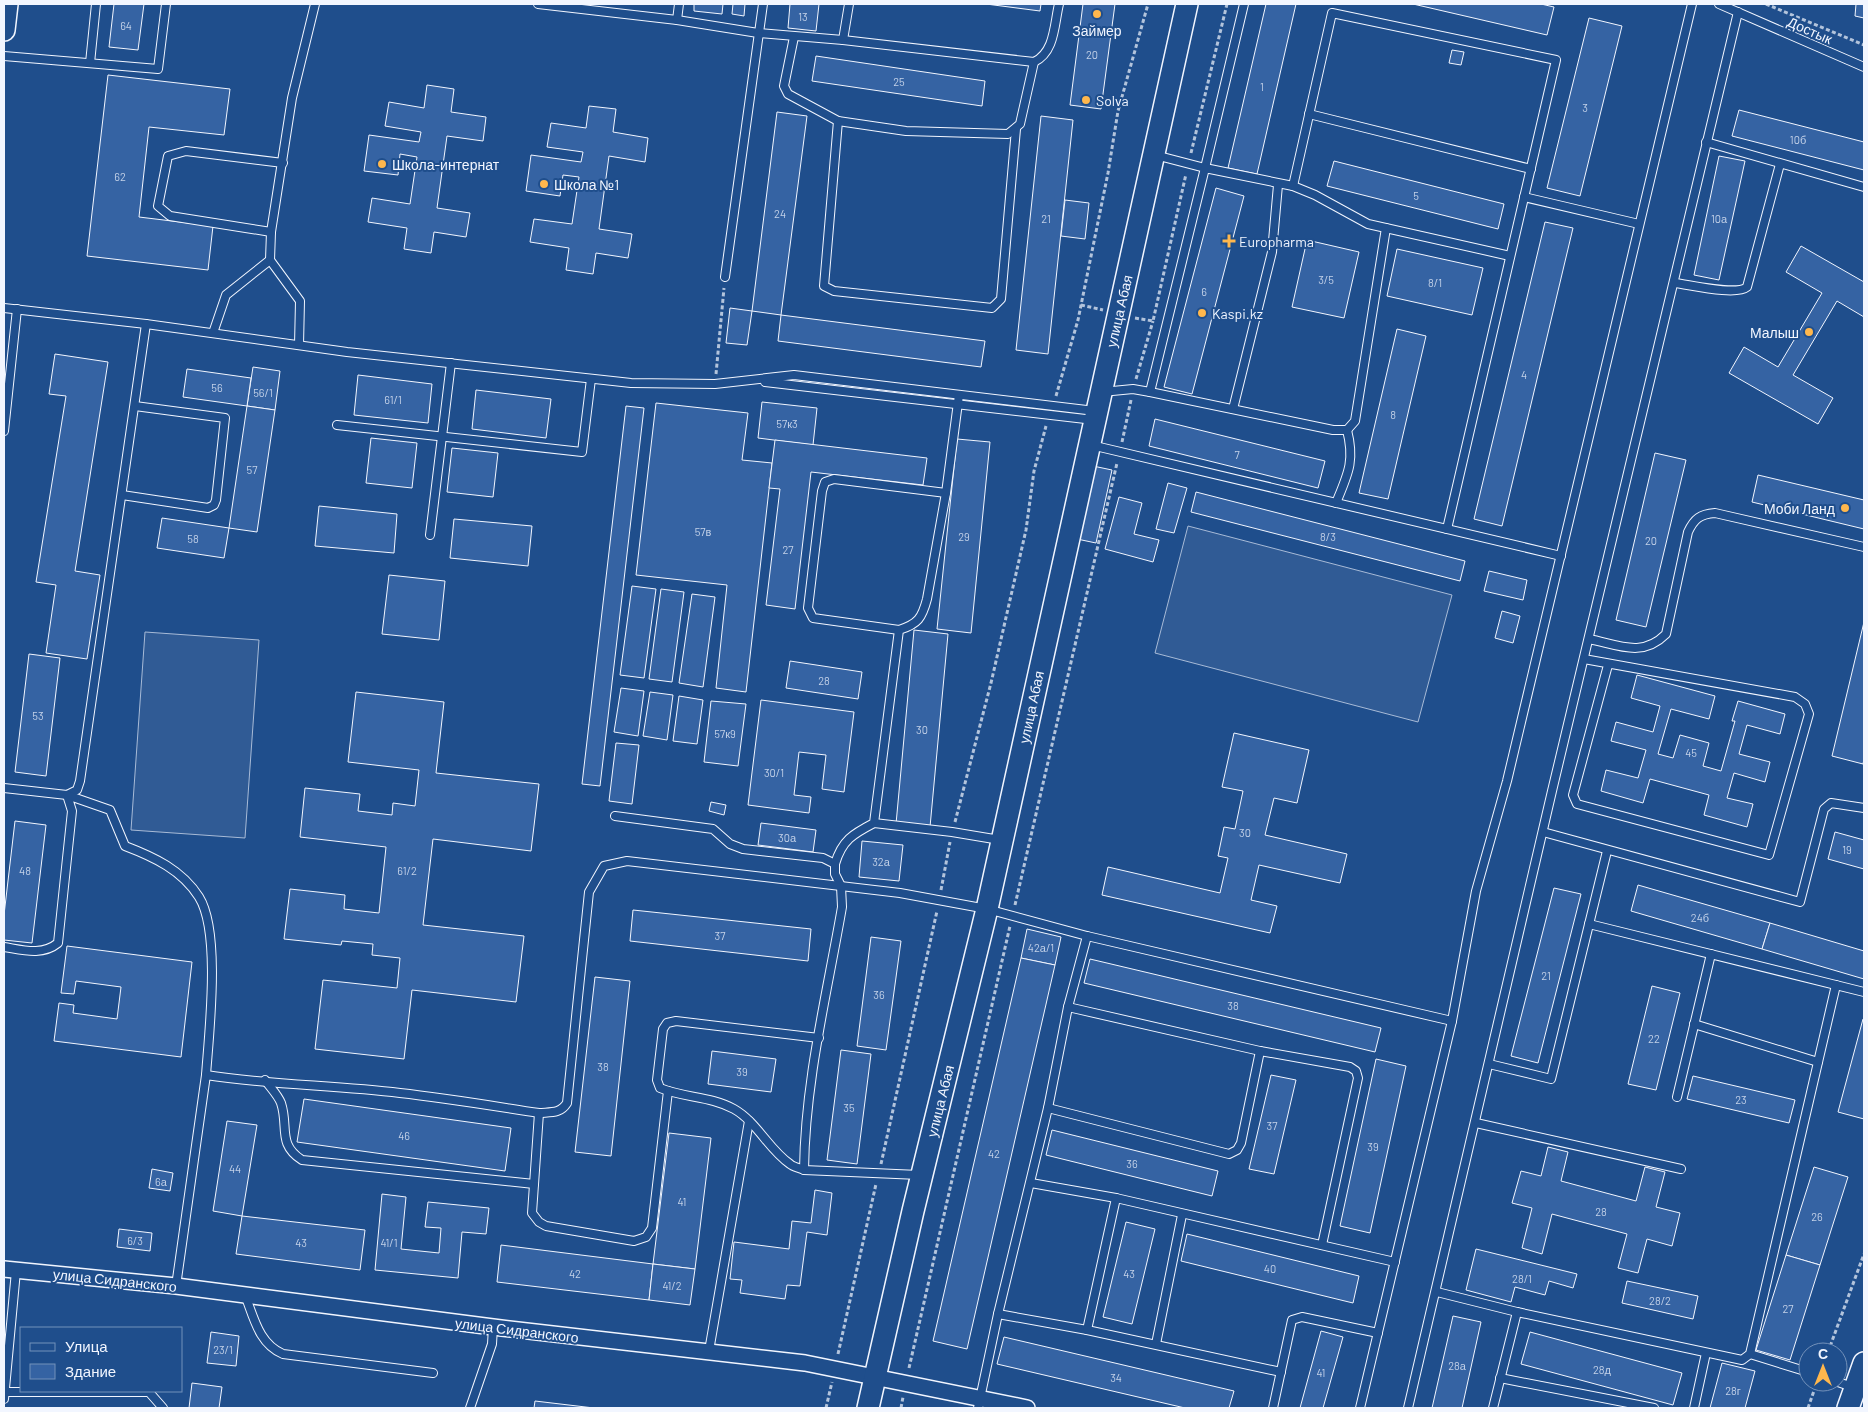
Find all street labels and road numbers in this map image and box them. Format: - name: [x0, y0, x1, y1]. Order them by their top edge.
- street label: Достык: [1785, 13, 1836, 48]
- street label: улица Абая: [1102, 273, 1136, 349]
- street label: улица Абая: [1015, 669, 1047, 745]
- street label: улица Абая: [923, 1063, 957, 1139]
- street label: улица Сидранского: [52, 1265, 178, 1295]
- street label: улица Сидранского: [454, 1314, 580, 1346]

